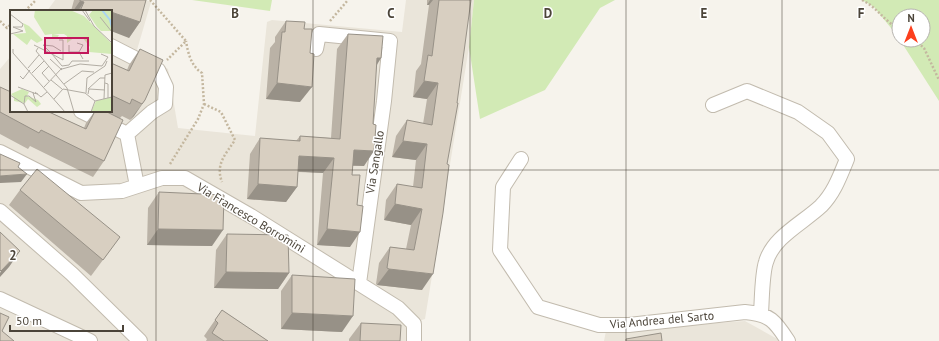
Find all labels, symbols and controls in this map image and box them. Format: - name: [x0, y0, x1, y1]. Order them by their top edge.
- text: B: [231, 5, 239, 22]
- text: C: [387, 5, 395, 22]
- text: D: [544, 5, 552, 22]
- text: E: [701, 5, 708, 22]
- text: F: [858, 5, 865, 22]
- north arrow: [891, 8, 931, 48]
- inset map: [10, 10, 112, 112]
- text: N: [907, 11, 915, 25]
- street label: Via Sangallo: [362, 129, 387, 196]
- street label: Via Francesco Borromini: [193, 179, 308, 256]
- text: 2: [9, 247, 17, 264]
- scale bar: [10, 307, 123, 333]
- street label: Via Andrea del Sarto: [608, 307, 715, 332]
- text: 50 m: [16, 313, 42, 328]

